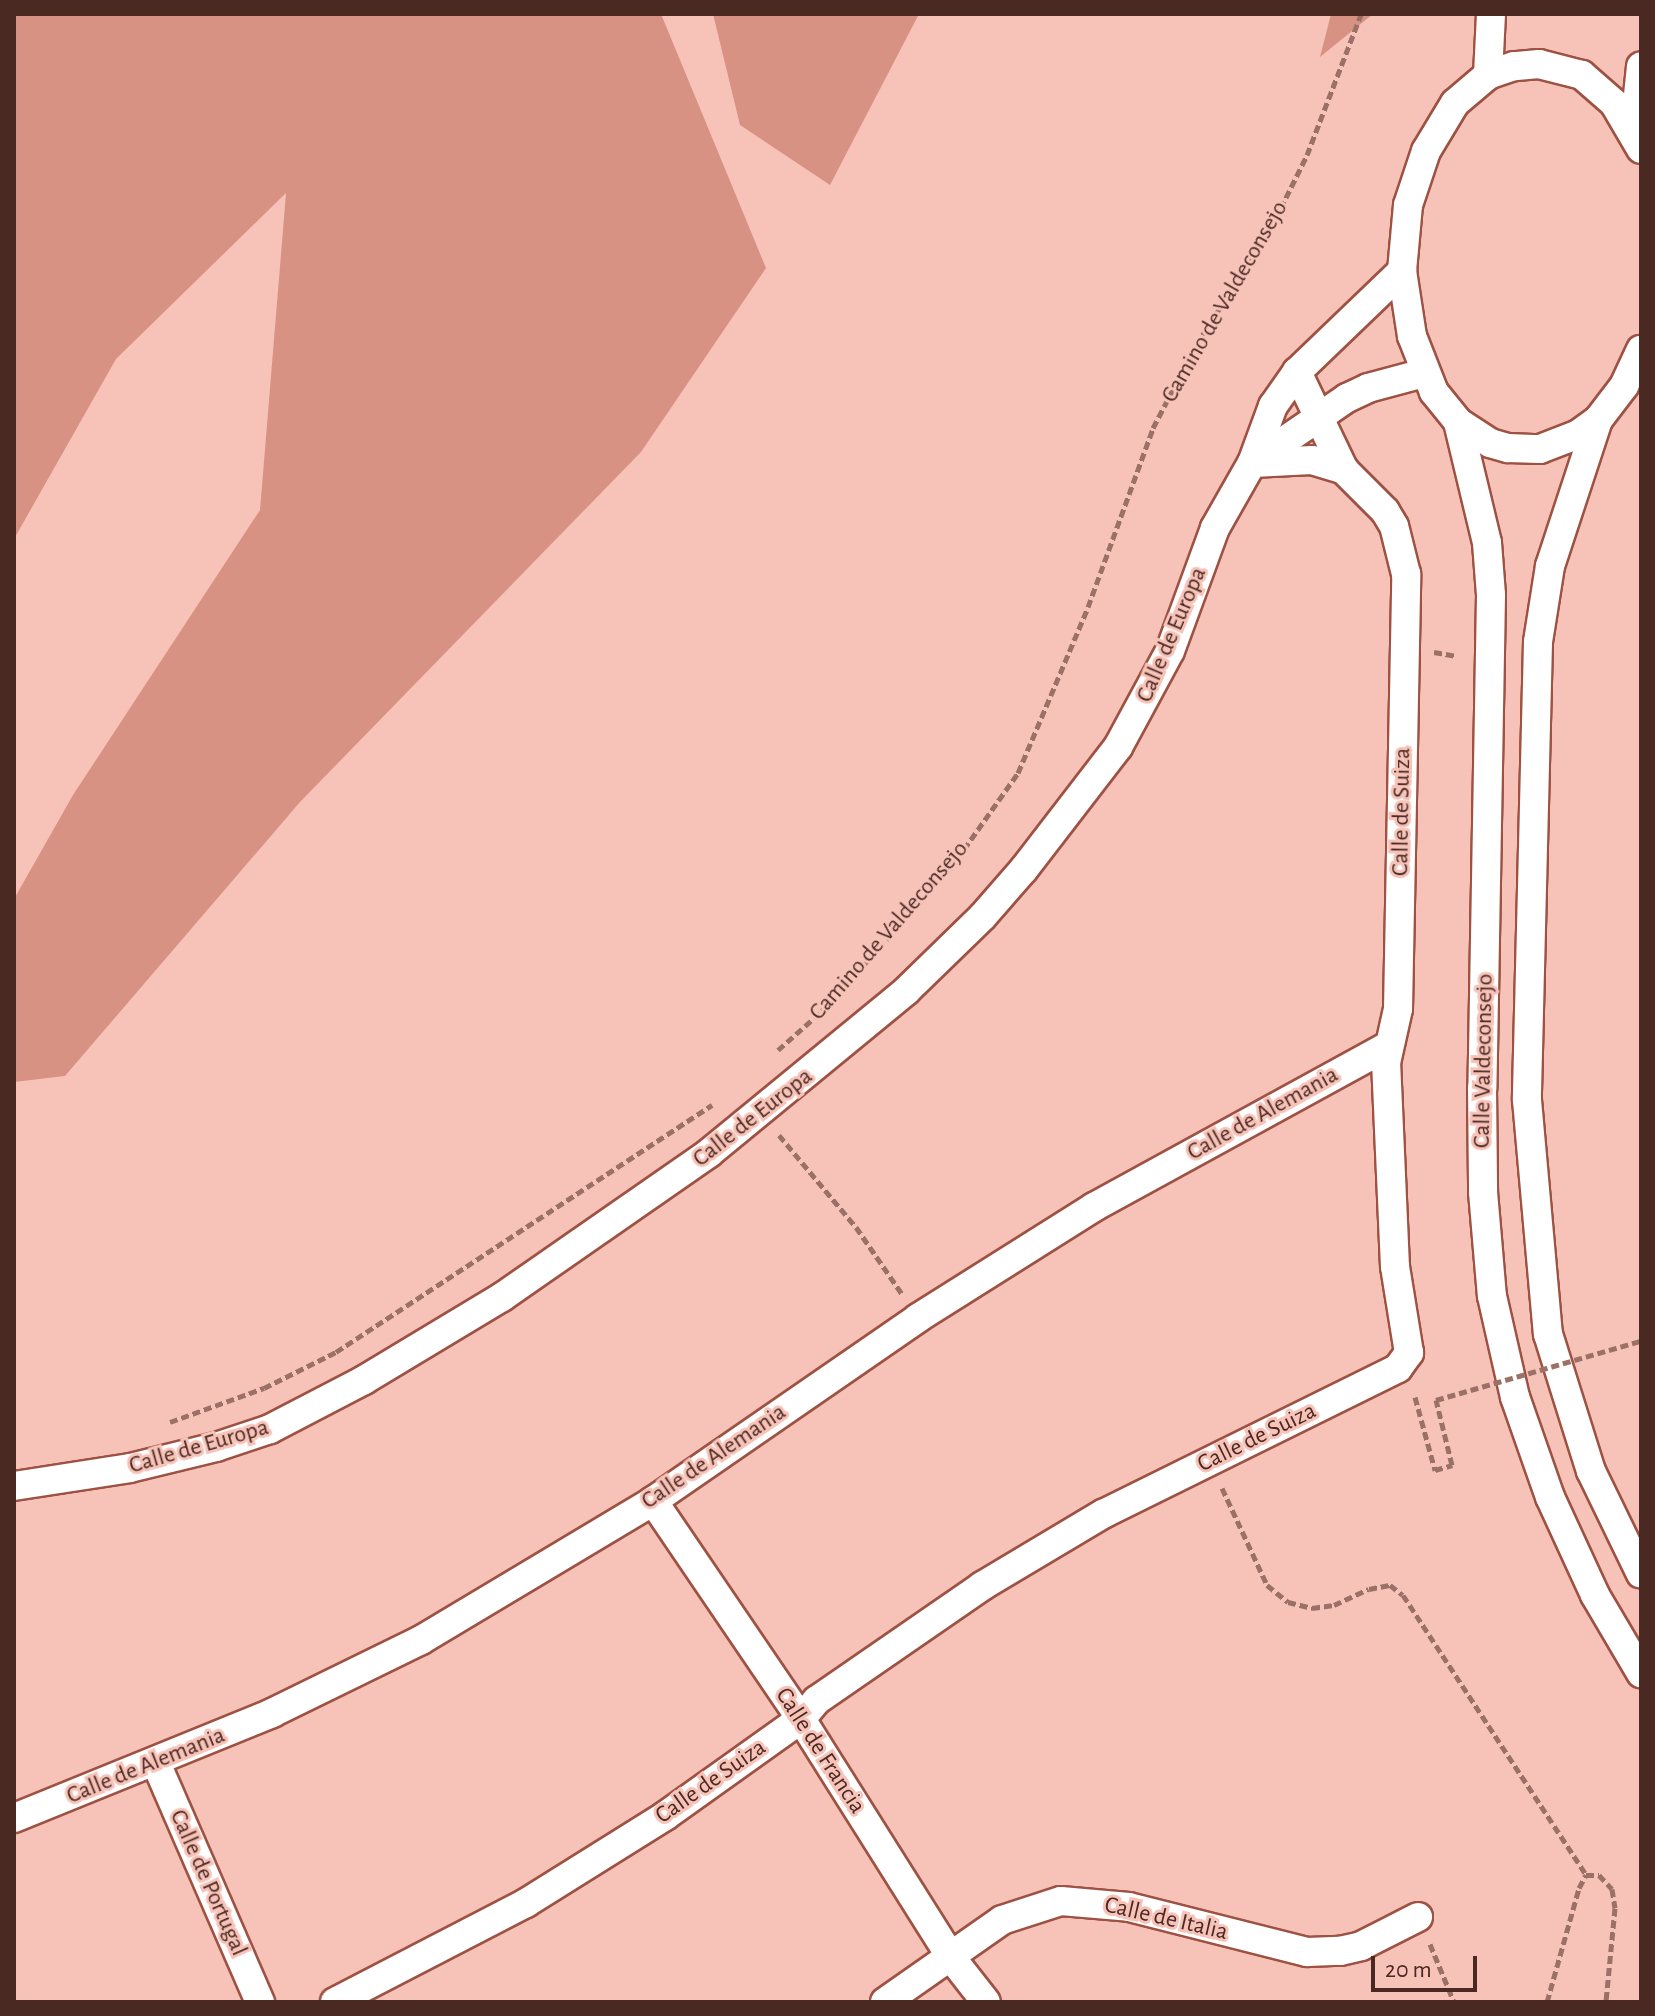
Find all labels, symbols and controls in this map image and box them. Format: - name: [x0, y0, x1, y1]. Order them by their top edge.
- street label: Camino de Valdeconsejo: [1156, 196, 1294, 408]
- street label: Calle de Europa: [1131, 563, 1213, 707]
- street label: Calle de Suiza: [1386, 748, 1418, 876]
- street label: Camino de Valdeconsejo: [803, 836, 975, 1026]
- street label: Calle Valdeconsejo: [1468, 974, 1500, 1148]
- street label: Calle de Alemania: [1183, 1061, 1343, 1167]
- street label: Calle de Europa: [687, 1062, 819, 1174]
- street label: Calle de Suiza: [1193, 1397, 1321, 1479]
- street label: Calle de Alemania: [636, 1398, 792, 1516]
- street label: Calle de Europa: [126, 1413, 272, 1481]
- street label: Calle de Francia: [769, 1683, 871, 1819]
- street label: Calle de Alemania: [63, 1721, 229, 1811]
- street label: Calle de Suiza: [650, 1733, 772, 1831]
- street label: Calle de Portugal: [163, 1805, 253, 1961]
- street label: Calle de Italia: [1102, 1891, 1230, 1947]
- scale bar: [1375, 1940, 1481, 1990]
- text: 20 m: [1385, 1958, 1432, 1982]

